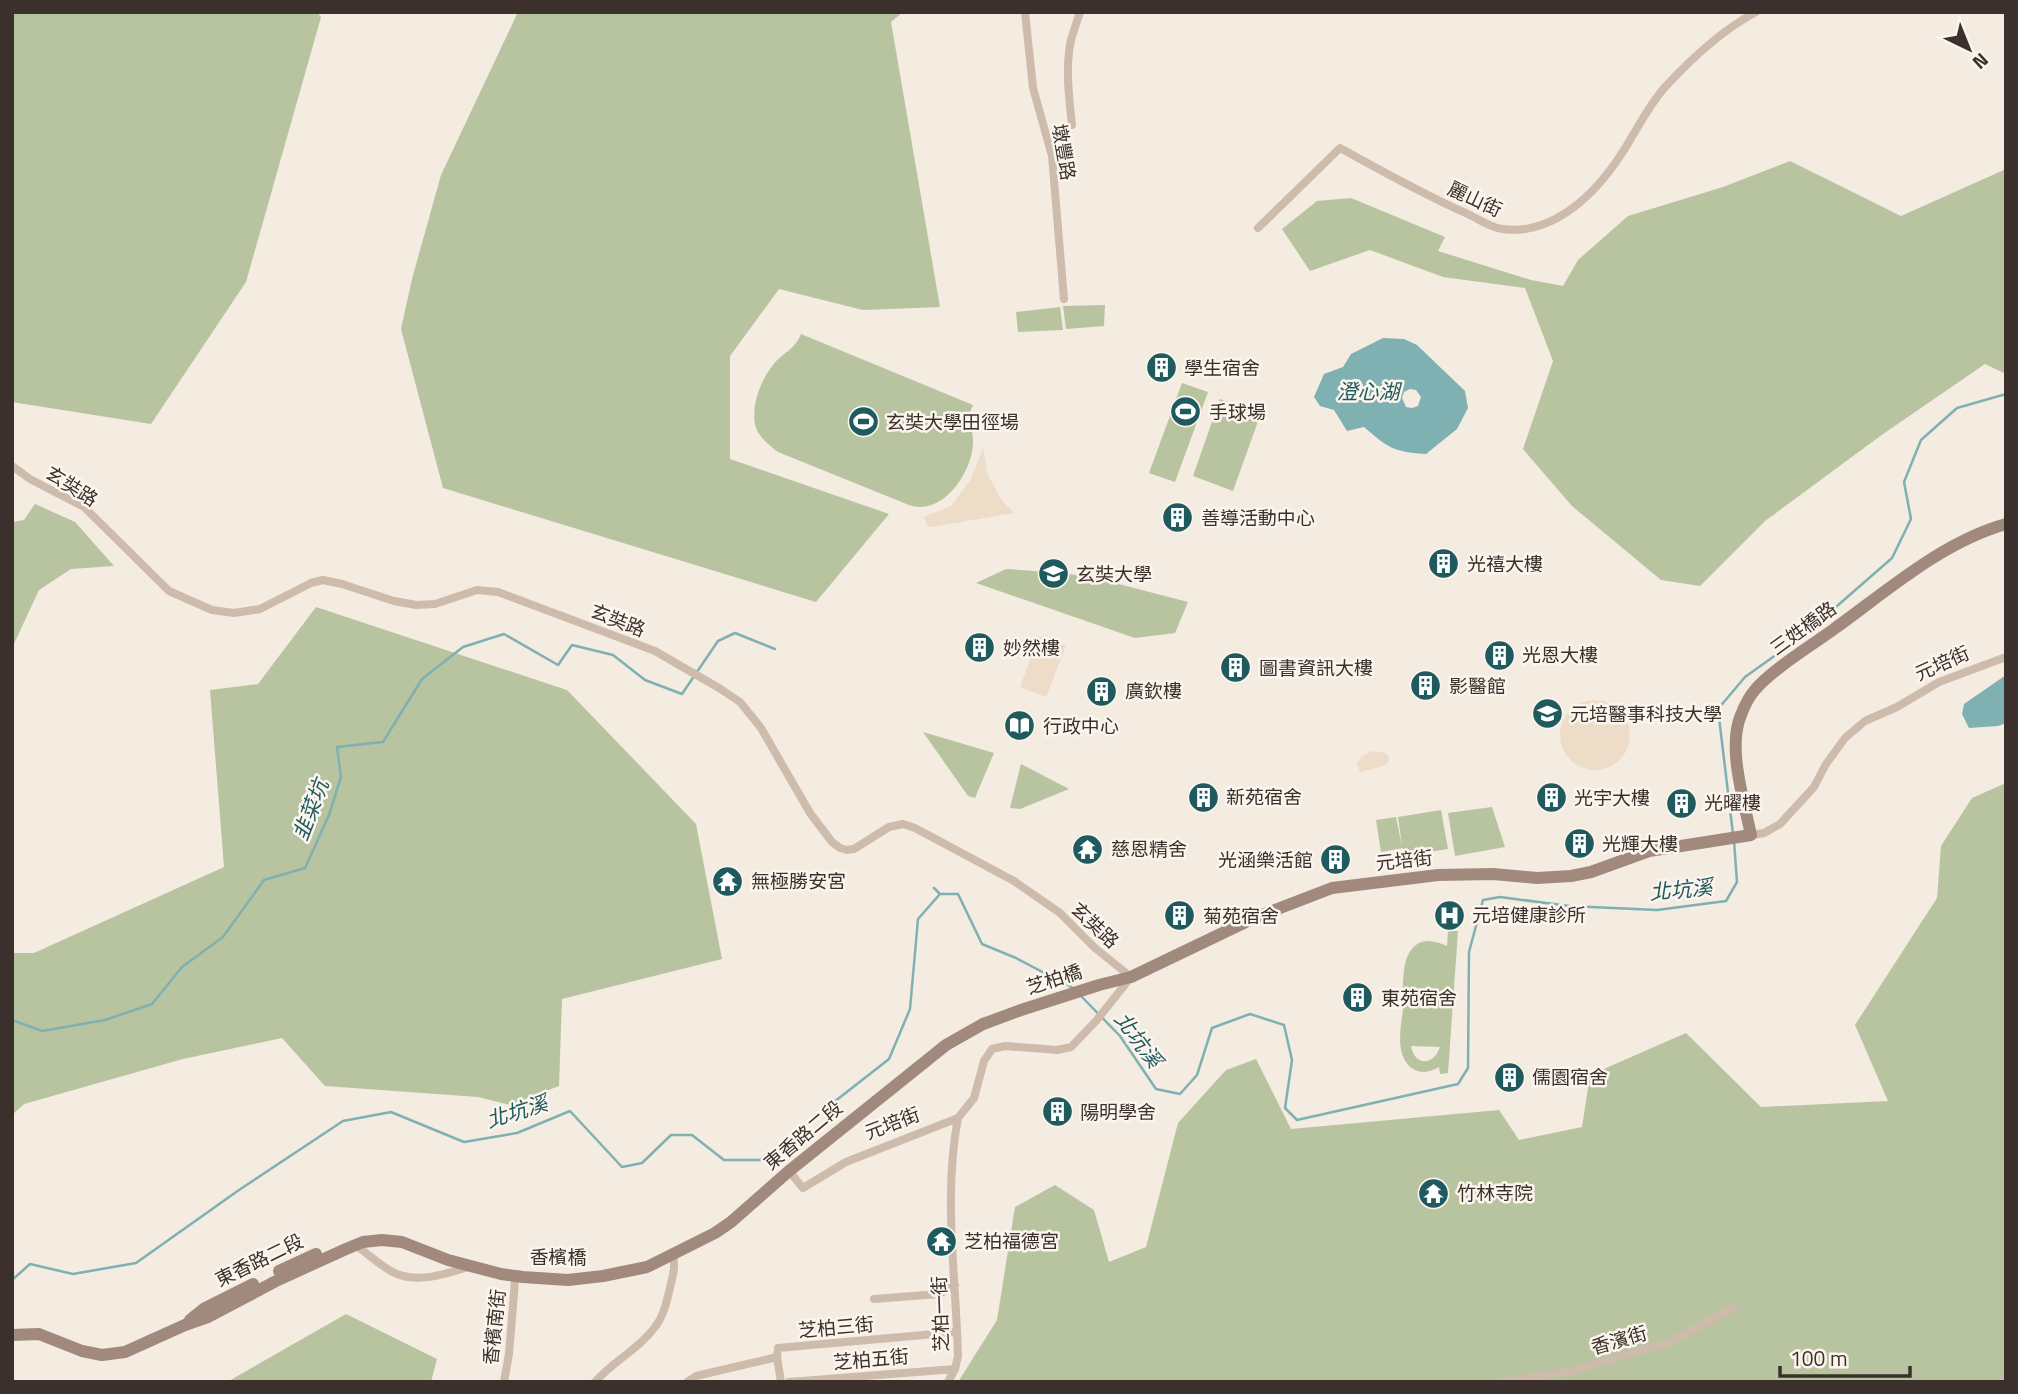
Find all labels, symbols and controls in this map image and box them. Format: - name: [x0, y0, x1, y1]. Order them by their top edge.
- north arrow: [1934, 14, 2004, 84]
- text: N: [1966, 47, 1996, 77]
- street label: 墩豐路: [1045, 121, 1084, 183]
- street label: 麗山街: [1443, 173, 1507, 224]
- building icon: 學生宿舍: [1144, 351, 1178, 385]
- place label: 學生宿舍: [1184, 353, 1260, 382]
- water label: 澄心湖: [1337, 375, 1402, 407]
- sports icon: 手球場: [1169, 395, 1203, 429]
- place label: 手球場: [1209, 397, 1266, 426]
- sports icon: 玄奘大學田徑場: [846, 405, 880, 439]
- place label: 玄奘大學田徑場: [886, 407, 1019, 436]
- street label: 玄奘路: [40, 458, 104, 513]
- building icon: 善導活動中心: [1161, 501, 1195, 535]
- place label: 善導活動中心: [1201, 503, 1315, 532]
- building icon: 光禧大樓: [1427, 547, 1461, 581]
- place label: 光禧大樓: [1467, 549, 1543, 578]
- school or university icon: 玄奘大學: [1036, 557, 1070, 591]
- place label: 玄奘大學: [1076, 559, 1152, 588]
- street label: 三姓橋路: [1763, 594, 1842, 662]
- street label: 玄奘路: [586, 596, 650, 643]
- building icon: 妙然樓: [963, 631, 997, 665]
- place label: 妙然樓: [1003, 633, 1060, 662]
- building icon: 光恩大樓: [1482, 638, 1516, 672]
- street label: 元培街: [1910, 638, 1974, 687]
- place label: 光恩大樓: [1522, 640, 1598, 669]
- building icon: 圖書資訊大樓: [1219, 651, 1253, 685]
- place label: 圖書資訊大樓: [1259, 653, 1373, 682]
- building icon: 影醫館: [1409, 669, 1443, 703]
- place label: 影醫館: [1449, 671, 1506, 700]
- building icon: 廣欽樓: [1085, 674, 1119, 708]
- place label: 廣欽樓: [1125, 676, 1182, 705]
- school or university icon: 元培醫事科技大學: [1530, 697, 1564, 731]
- place label: 元培醫事科技大學: [1570, 699, 1722, 728]
- library icon: 行政中心: [1003, 709, 1037, 743]
- place label: 行政中心: [1043, 711, 1119, 740]
- water label: 韭菜坑: [284, 772, 337, 845]
- building icon: 新苑宿舍: [1186, 780, 1220, 814]
- building icon: 光宇大樓: [1534, 781, 1568, 815]
- place label: 新苑宿舍: [1226, 782, 1302, 811]
- place label: 光宇大樓: [1574, 783, 1650, 812]
- building icon: 光曜樓: [1664, 786, 1698, 820]
- place label: 光曜樓: [1704, 788, 1761, 817]
- building icon: 光輝大樓: [1562, 827, 1596, 861]
- place label: 光輝大樓: [1602, 829, 1678, 858]
- temple icon: 慈恩精舍: [1071, 832, 1105, 866]
- place label: 慈恩精舍: [1111, 834, 1187, 863]
- street label: 元培街: [1374, 842, 1434, 877]
- building icon: 光涵樂活館: [1319, 843, 1353, 877]
- place label: 光涵樂活館: [1218, 845, 1313, 874]
- temple icon: 無極勝安宮: [711, 864, 745, 898]
- place label: 無極勝安宮: [751, 866, 846, 895]
- water label: 北坑溪: [1648, 870, 1717, 908]
- street label: 玄奘路: [1065, 895, 1126, 955]
- hospital icon: 元培健康診所: [1432, 898, 1466, 932]
- building icon: 菊苑宿舍: [1163, 899, 1197, 933]
- place label: 元培健康診所: [1472, 900, 1586, 929]
- place label: 菊苑宿舍: [1203, 901, 1279, 930]
- street label: 芝柏橋: [1022, 956, 1085, 1001]
- building icon: 東苑宿舍: [1341, 981, 1375, 1015]
- place label: 東苑宿舍: [1381, 983, 1457, 1012]
- water label: 北坑溪: [1107, 1005, 1172, 1077]
- building icon: 儒園宿舍: [1492, 1060, 1526, 1094]
- place label: 儒園宿舍: [1532, 1062, 1608, 1091]
- water label: 北坑溪: [482, 1086, 554, 1136]
- street label: 東香路二段: [757, 1093, 848, 1176]
- building icon: 陽明學舍: [1040, 1095, 1074, 1129]
- place label: 陽明學舍: [1080, 1097, 1156, 1126]
- street label: 元培街: [860, 1099, 924, 1146]
- temple icon: 竹林寺院: [1417, 1176, 1451, 1210]
- place label: 竹林寺院: [1457, 1178, 1533, 1207]
- temple icon: 芝柏福德宮: [924, 1224, 958, 1258]
- street label: 東香路二段: [210, 1226, 308, 1293]
- place label: 芝柏福德宮: [964, 1226, 1059, 1255]
- street label: 香檳橋: [529, 1242, 587, 1271]
- street label: 芝柏一街: [924, 1276, 955, 1353]
- street label: 香檳南街: [475, 1288, 512, 1366]
- street label: 芝柏三街: [797, 1309, 875, 1344]
- street label: 香濱街: [1587, 1318, 1650, 1361]
- scale bar: [1780, 1334, 1910, 1378]
- street label: 芝柏五街: [832, 1341, 910, 1376]
- text: 100 m: [1790, 1342, 1847, 1374]

